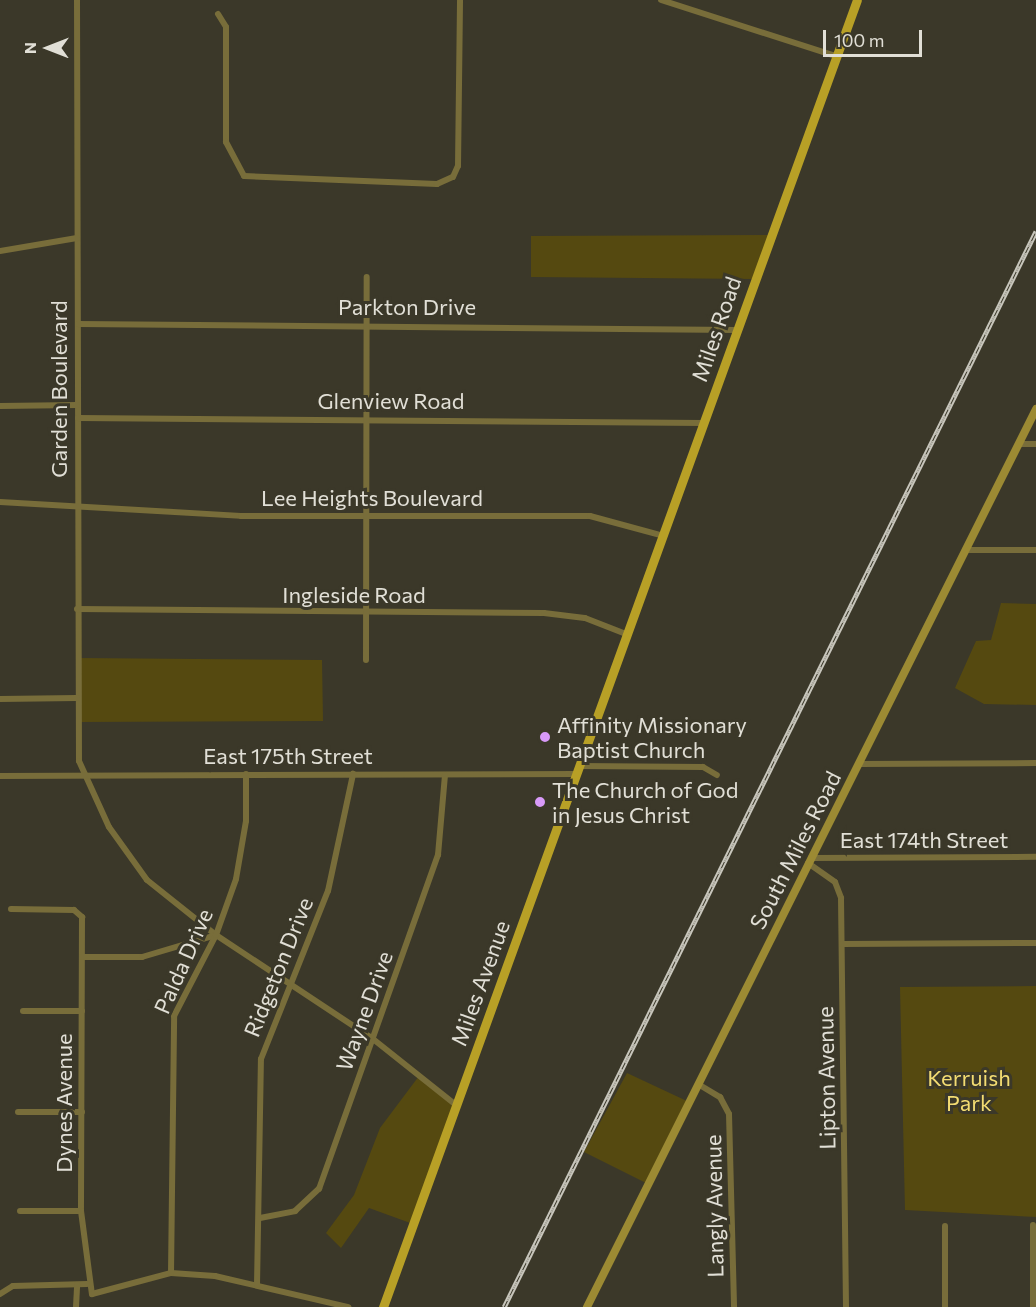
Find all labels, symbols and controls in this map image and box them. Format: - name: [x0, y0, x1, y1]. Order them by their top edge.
- north arrow: [18, 18, 78, 78]
- scale bar: [826, 18, 925, 56]
- text: 100 m: [834, 29, 884, 51]
- text: N: [20, 42, 39, 54]
- street label: Miles Road: [686, 273, 746, 385]
- street label: Parkton Drive: [338, 294, 476, 320]
- street label: Garden Boulevard: [46, 300, 72, 478]
- street label: Glenview Road: [317, 388, 465, 414]
- street label: Lee Heights Boulevard: [261, 485, 483, 511]
- street label: Ingleside Road: [282, 582, 426, 608]
- place label: Affinity Missionary Baptist Church: [557, 711, 747, 762]
- marker: Affinity Missionary Baptist Church: [538, 730, 552, 744]
- street label: East 175th Street: [203, 743, 373, 769]
- street label: South Miles Road: [744, 767, 846, 933]
- place label: The Church of God in Jesus Christ: [552, 776, 738, 828]
- marker: The Church of God in Jesus Christ: [533, 795, 547, 809]
- street label: East 174th Street: [840, 827, 1008, 853]
- street label: Ridgeton Drive: [238, 893, 318, 1041]
- street label: Palda Drive: [148, 904, 218, 1018]
- street label: Miles Avenue: [445, 917, 515, 1049]
- street label: Wayne Drive: [330, 948, 398, 1074]
- street label: Lipton Avenue: [812, 1006, 840, 1150]
- street label: Dynes Avenue: [51, 1033, 77, 1173]
- park label: Kerruish Park: [927, 1064, 1011, 1116]
- street label: Langly Avenue: [700, 1134, 728, 1278]

